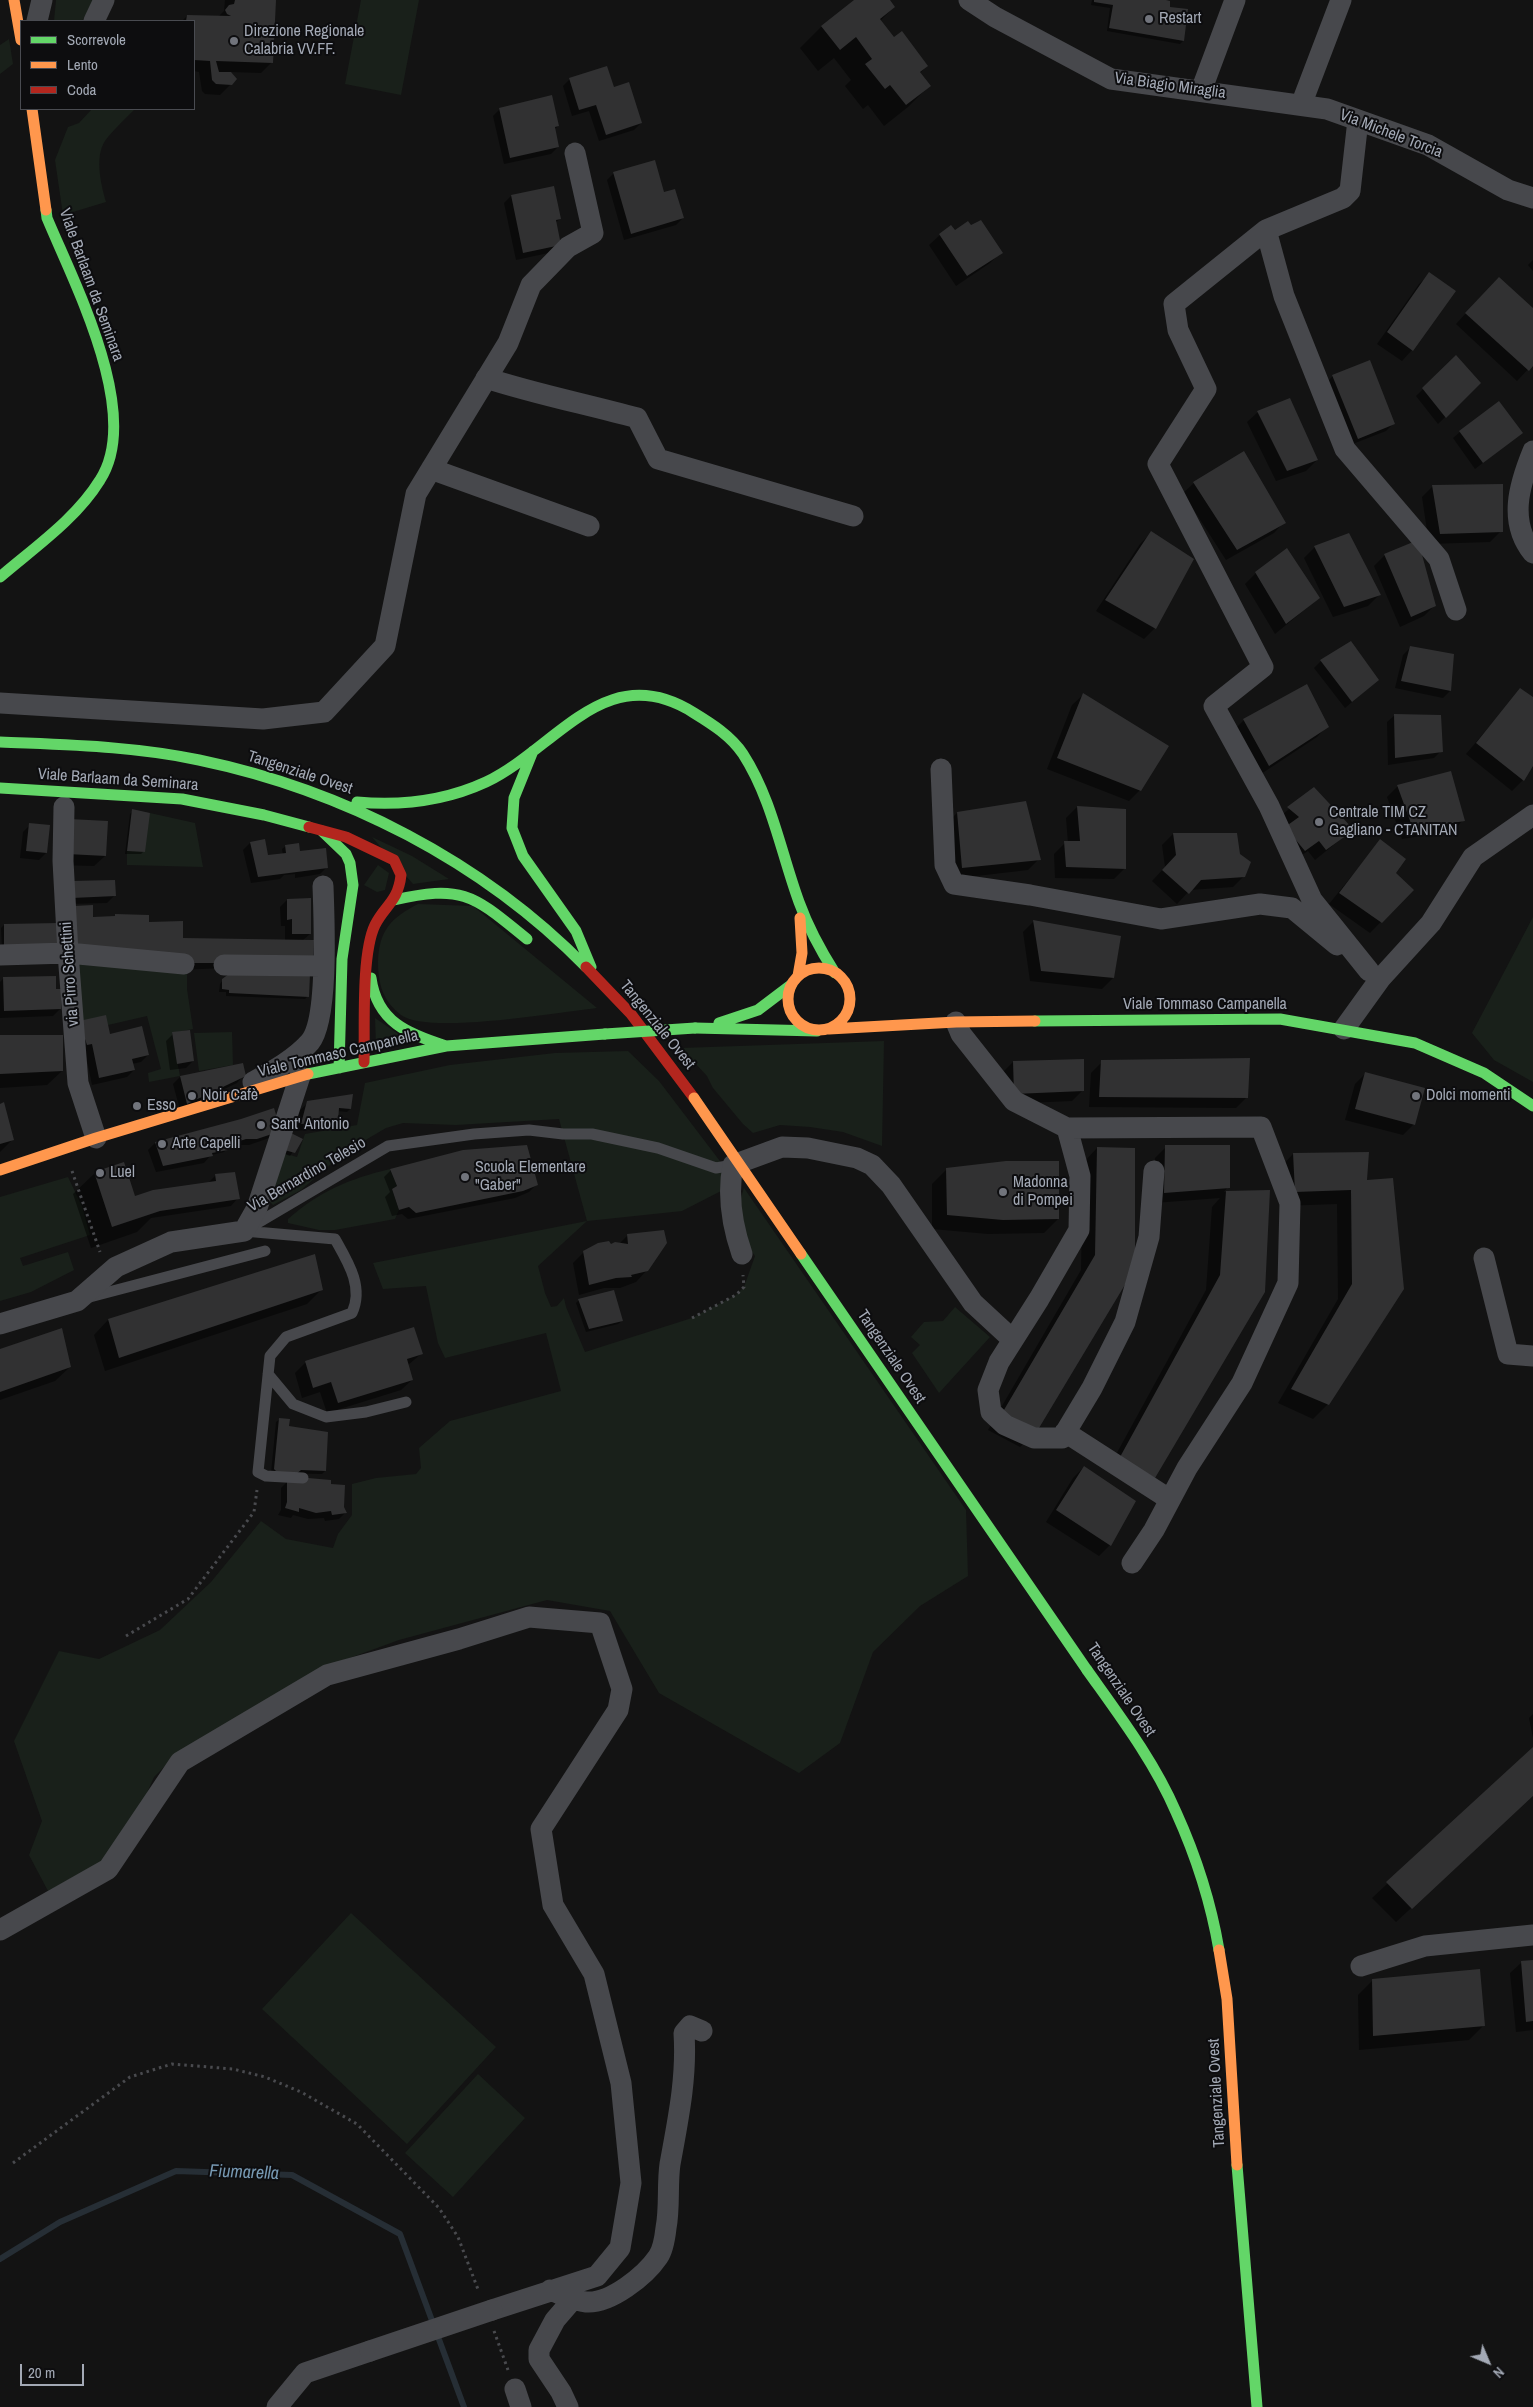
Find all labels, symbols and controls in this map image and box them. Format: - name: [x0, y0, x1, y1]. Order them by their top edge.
- place label: Restart: [1159, 9, 1201, 29]
- marker: Restart: [1143, 13, 1155, 25]
- legend: [20, 20, 195, 110]
- place label: Direzione Regionale Calabria VV.FF.: [244, 22, 364, 60]
- text: Scorrevole: [67, 29, 126, 50]
- marker: Direzione Regionale Calabria VV.FF.: [228, 35, 240, 47]
- text: Lento: [67, 54, 98, 75]
- street label: Via Biagio Miraglia: [1113, 69, 1227, 103]
- text: Coda: [67, 79, 96, 100]
- street label: Via Michele Torcia: [1337, 106, 1445, 162]
- street label: Viale Barlaam da Seminara: [54, 206, 128, 364]
- street label: Tangenziale Ovest: [245, 747, 355, 799]
- street label: Viale Barlaam da Seminara: [37, 765, 199, 795]
- place label: Centrale TIM CZ Gagliano - CTANITAN: [1329, 803, 1458, 841]
- marker: Centrale TIM CZ Gagliano - CTANITAN: [1313, 816, 1325, 828]
- street label: via Pirro Schettini: [57, 921, 83, 1027]
- street label: Tangenziale Ovest: [615, 977, 699, 1073]
- street label: Viale Tommaso Campanella: [1123, 995, 1287, 1015]
- street label: Viale Tommaso Campanella: [256, 1026, 420, 1082]
- place label: Noir Cafè: [202, 1086, 258, 1106]
- place label: Dolci momenti: [1426, 1086, 1511, 1106]
- marker: Noir Cafè: [186, 1090, 198, 1102]
- marker: Dolci momenti: [1410, 1090, 1422, 1102]
- place label: Esso: [147, 1096, 176, 1116]
- marker: Esso: [131, 1100, 143, 1112]
- place label: Sant' Antonio: [271, 1115, 349, 1135]
- marker: Sant' Antonio: [255, 1119, 267, 1131]
- street label: Via Bernardino Telesio: [245, 1133, 369, 1217]
- place label: Arte Capelli: [172, 1134, 241, 1154]
- marker: Arte Capelli: [156, 1138, 168, 1150]
- place label: Scuola Elementare "Gaber": [475, 1158, 586, 1196]
- place label: Luel: [110, 1163, 135, 1183]
- marker: Luel: [94, 1167, 106, 1179]
- marker: Scuola Elementare "Gaber": [459, 1171, 471, 1183]
- place label: Madonna di Pompei: [1013, 1173, 1073, 1211]
- marker: Madonna di Pompei: [997, 1186, 1009, 1198]
- street label: Tangenziale Ovest: [853, 1306, 929, 1408]
- street label: Tangenziale Ovest: [1083, 1639, 1159, 1741]
- street label: Tangenziale Ovest: [1205, 2038, 1229, 2148]
- water label: Fiumarella: [209, 2161, 279, 2185]
- north arrow: [1463, 2337, 1513, 2387]
- scale bar: [22, 2354, 86, 2386]
- text: 20 m: [28, 2362, 55, 2383]
- text: N: [1489, 2363, 1508, 2382]

